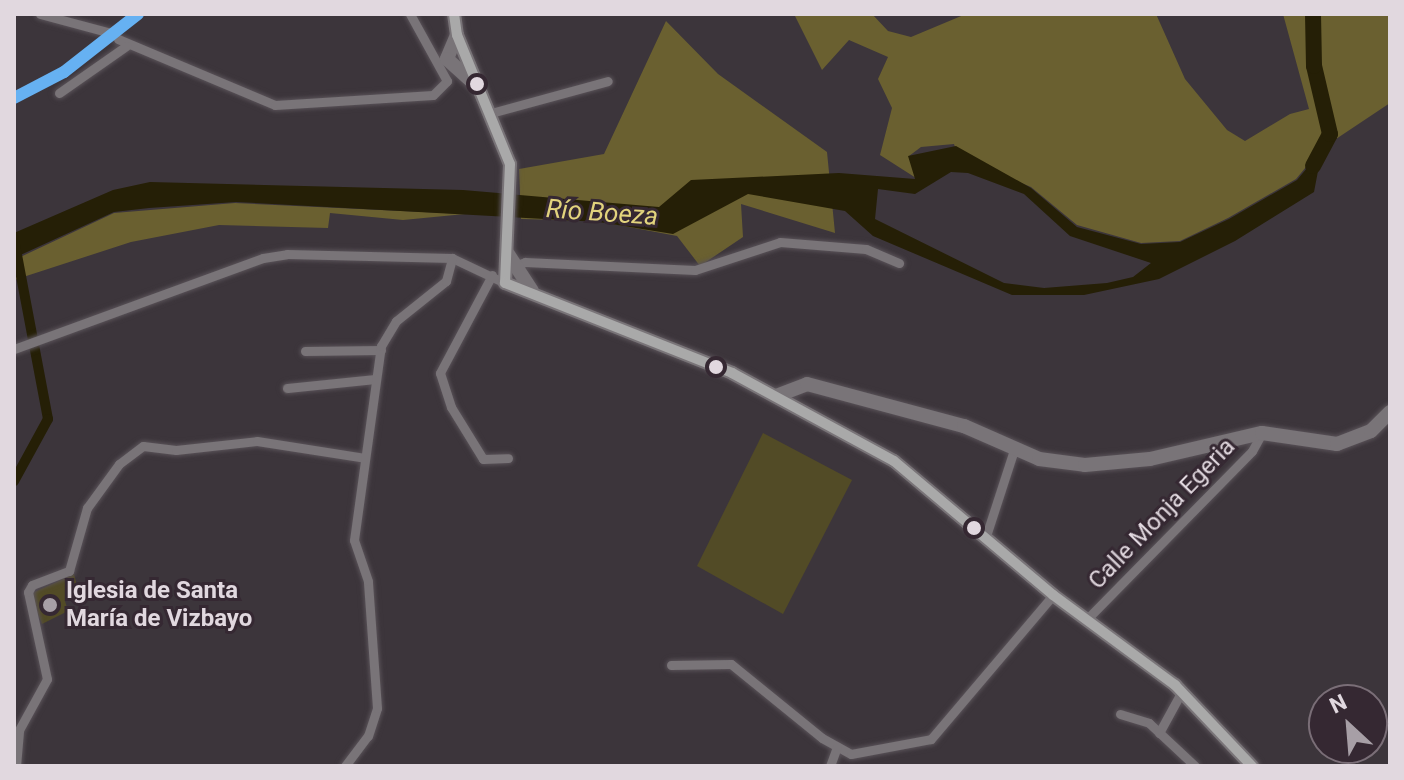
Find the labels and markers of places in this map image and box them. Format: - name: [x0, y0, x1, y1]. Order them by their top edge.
- unlabelled marker: [469, 76, 485, 92]
- unlabelled marker: [708, 359, 724, 375]
- unlabelled marker: [966, 520, 982, 536]
- place label: Iglesia de Santa María de Vizbayo: [66, 577, 252, 633]
- marker: Iglesia de Santa María de Vizbayo: [41, 596, 59, 614]

